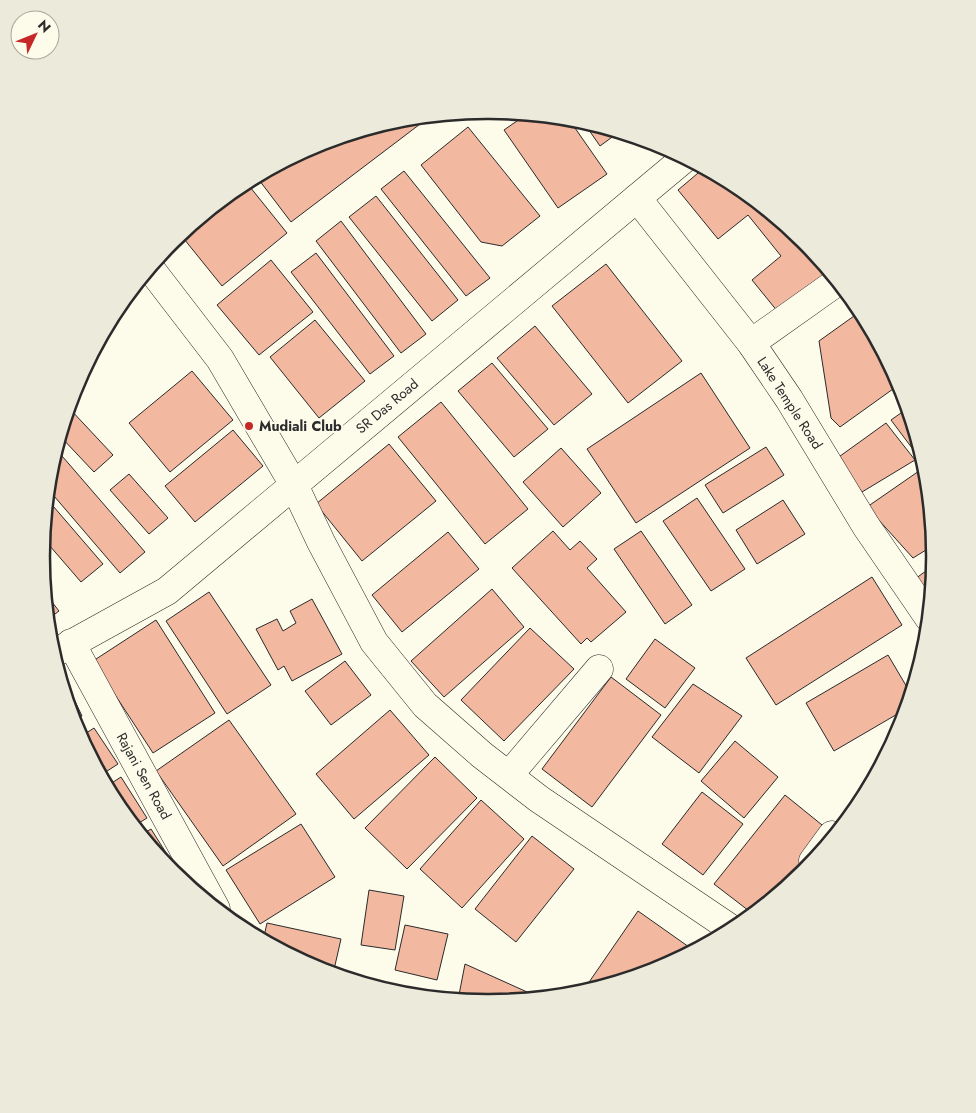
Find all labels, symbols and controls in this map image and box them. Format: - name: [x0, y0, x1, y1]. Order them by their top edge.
- north arrow: [10, 10, 60, 60]
- text: N: [33, 15, 56, 37]
- street label: Lake Temple Road: [753, 353, 827, 453]
- street label: SR Das Road: [351, 374, 423, 438]
- place label: Mudiali Club: [259, 416, 342, 436]
- marker: Mudiali Club: [243, 420, 255, 432]
- street label: Rajani Sen Road: [112, 729, 176, 823]

